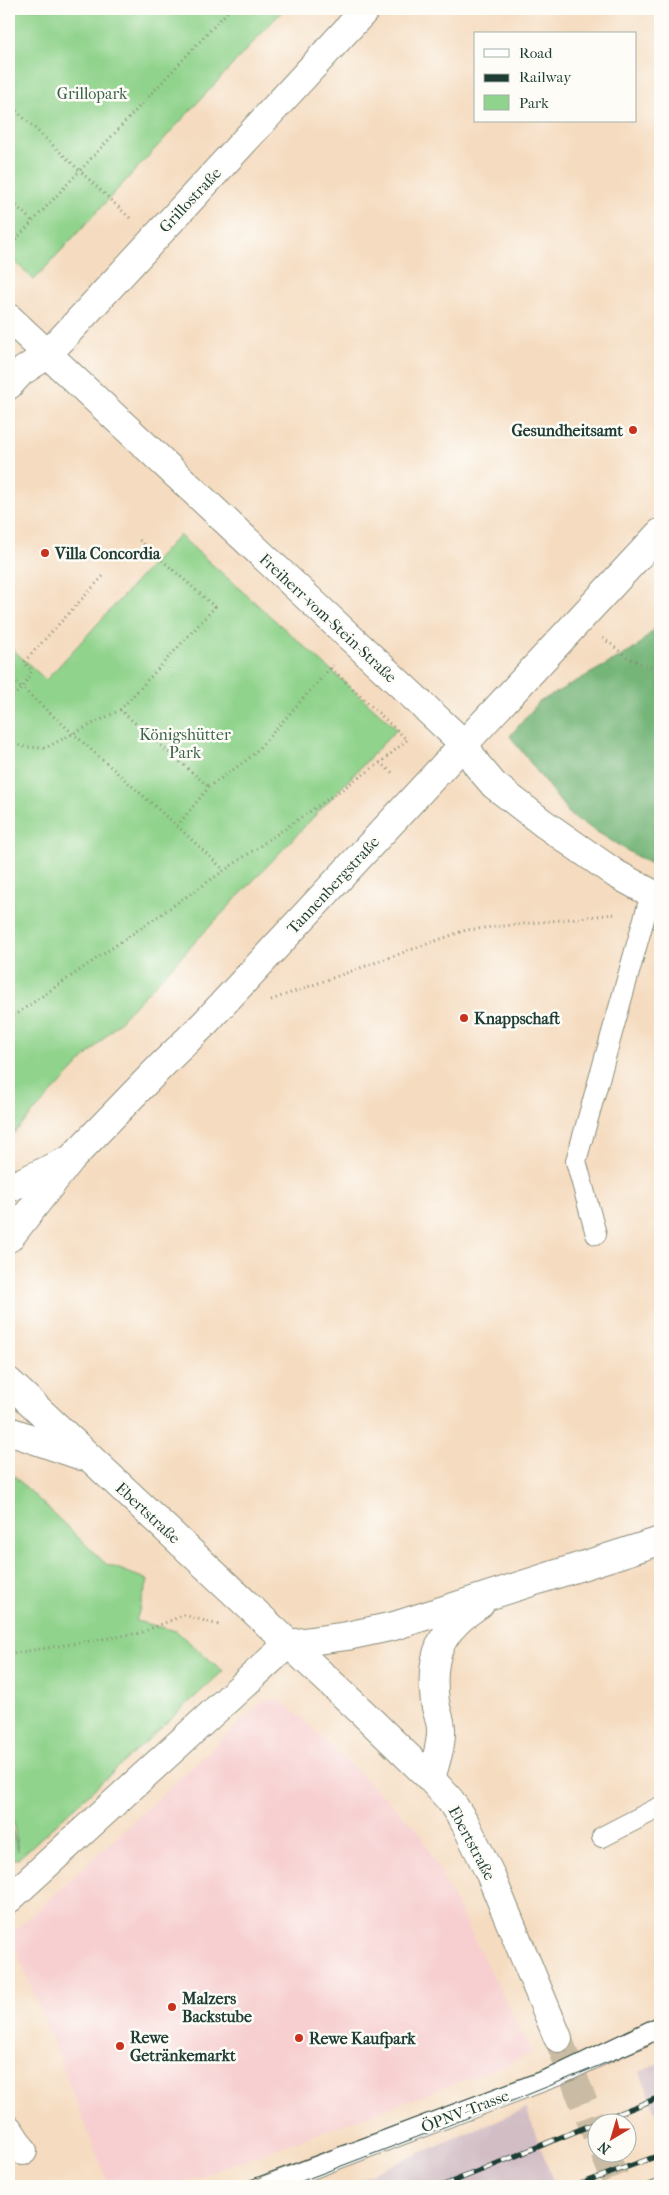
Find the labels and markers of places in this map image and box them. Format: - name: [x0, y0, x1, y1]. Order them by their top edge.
- place label: Gesundheitsamt: [512, 421, 623, 440]
- marker: Gesundheitsamt: [627, 424, 639, 436]
- place label: Villa Concordia: [54, 544, 161, 563]
- marker: Villa Concordia: [39, 547, 51, 559]
- place label: Knappschaft: [474, 1009, 560, 1029]
- marker: Knappschaft: [458, 1012, 470, 1024]
- place label: Malzers Backstube: [181, 1989, 252, 2026]
- marker: Malzers Backstube: [166, 2001, 178, 2013]
- place label: Rewe Getränkemarkt: [130, 2028, 236, 2065]
- place label: Rewe Kaufpark: [309, 2029, 416, 2049]
- marker: Rewe Kaufpark: [293, 2032, 305, 2044]
- marker: Rewe Getränkemarkt: [114, 2040, 126, 2052]

